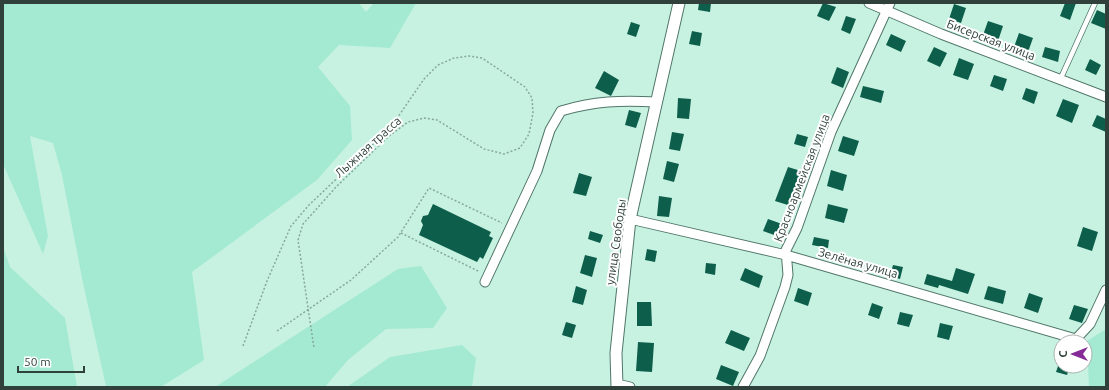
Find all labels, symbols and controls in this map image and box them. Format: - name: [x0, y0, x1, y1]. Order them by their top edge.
- street label: Бисерская улица: [945, 17, 1037, 62]
- street label: Красноармейская улица: [771, 112, 832, 244]
- street label: Лыжная трасса: [332, 114, 403, 180]
- street label: улица Свободы: [603, 198, 628, 286]
- street label: Зелёная улица: [817, 245, 899, 280]
- north arrow: [1053, 334, 1093, 374]
- scale bar: [18, 348, 84, 374]
- text: С: [1057, 350, 1069, 358]
- text: 50 m: [24, 355, 51, 368]

